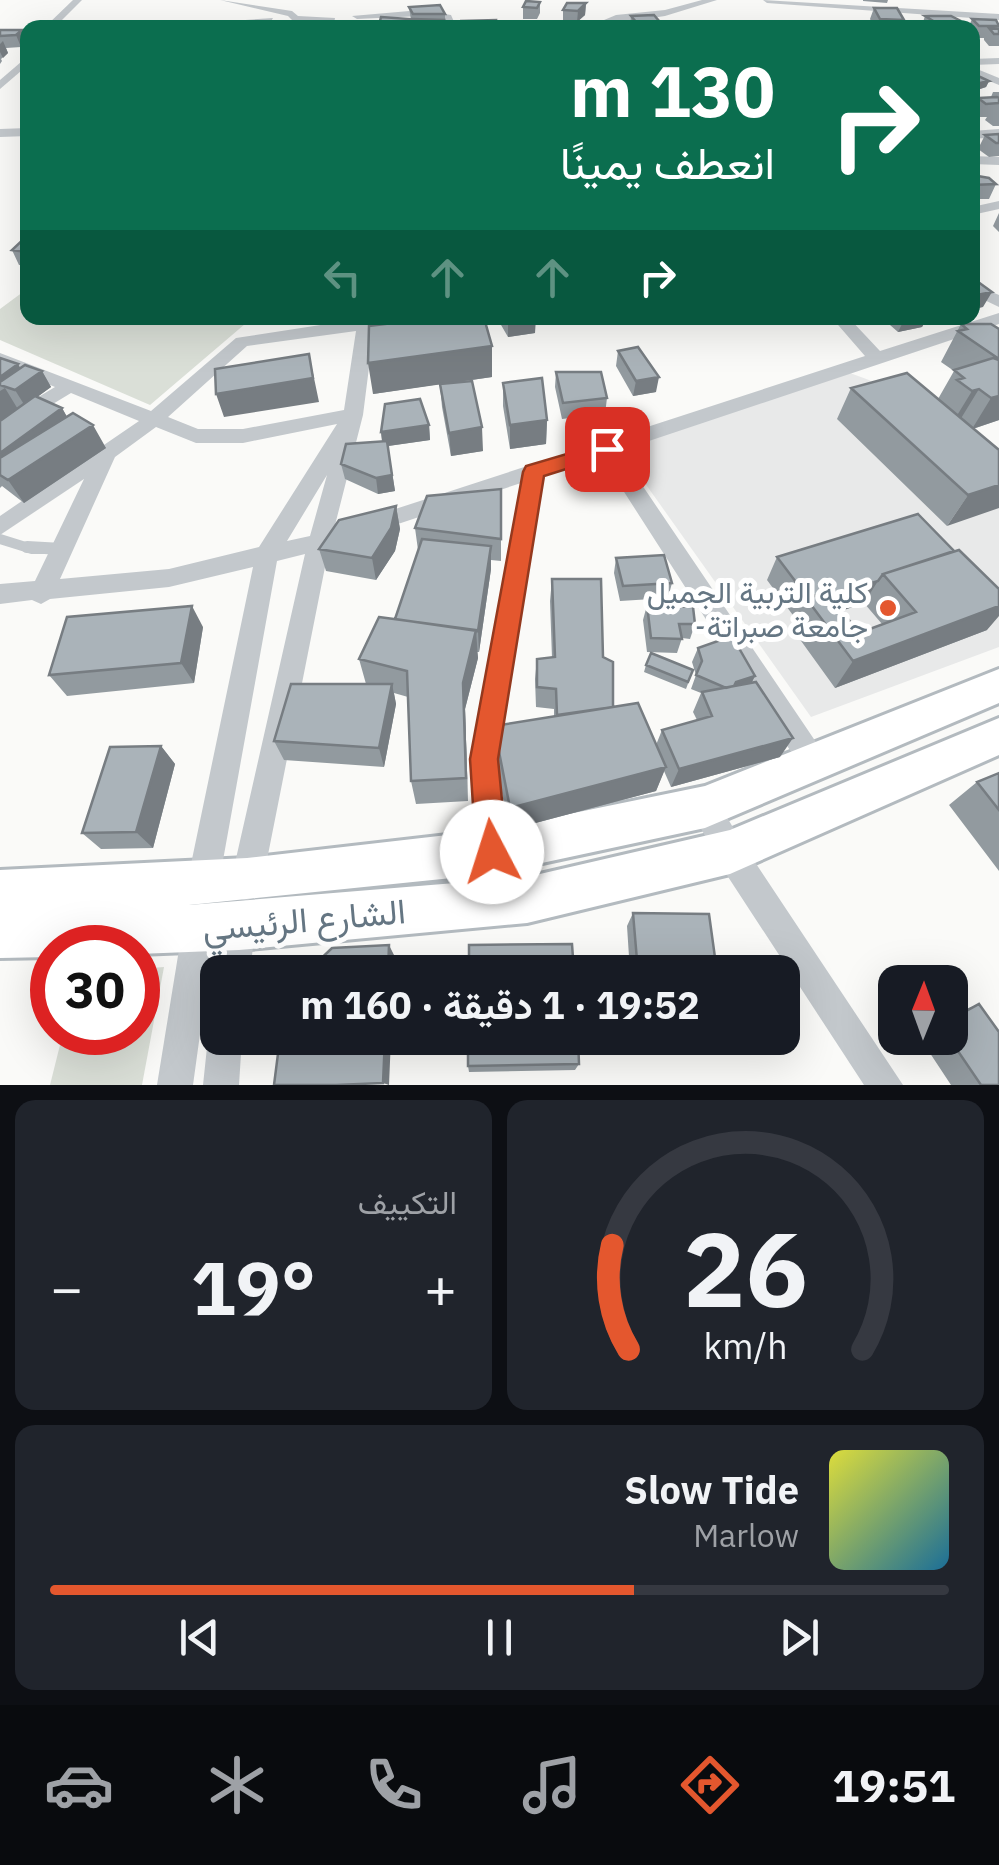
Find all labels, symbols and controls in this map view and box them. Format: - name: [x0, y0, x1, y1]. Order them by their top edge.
- text: 130 m: [570, 45, 775, 136]
- icon: right: [810, 60, 940, 190]
- text: انعطف يمينًا: [560, 133, 775, 191]
- icon: left: [315, 250, 370, 305]
- icon: ahead: [420, 250, 475, 305]
- icon: ahead: [525, 250, 580, 305]
- icon: right: [630, 250, 685, 305]
- pin: [565, 407, 650, 492]
- icon: arrive: [580, 422, 635, 477]
- place label: كلية التربية الجميل -جامعة صبراتة: [647, 572, 868, 645]
- marker: كلية التربية الجميل -جامعة صبراتة: [877, 597, 899, 619]
- position arrow: [440, 800, 544, 904]
- street label: الشارع الرئيسي: [200, 887, 408, 958]
- speed limit sign: 30: [30, 925, 160, 1055]
- north arrow: [878, 965, 968, 1055]
- map controls: [878, 965, 968, 1055]
- text: 19:52 · 1 دقيقة · 160 m: [300, 980, 700, 1029]
- text: التكييف: [358, 1181, 457, 1223]
- text: 26: [683, 1200, 808, 1336]
- text: 19°: [191, 1238, 316, 1336]
- text: −: [50, 1252, 83, 1323]
- text: +: [424, 1252, 457, 1323]
- text: km/h: [703, 1322, 788, 1369]
- text: Slow Tide: [624, 1465, 799, 1514]
- text: Marlow: [693, 1514, 799, 1556]
- icon: previous: [172, 1610, 227, 1665]
- icon: pause: [472, 1610, 527, 1665]
- icon: next: [772, 1610, 827, 1665]
- icon: car: [44, 1750, 114, 1820]
- icon: climate: [202, 1750, 272, 1820]
- icon: phone: [359, 1750, 429, 1820]
- icon: music: [517, 1750, 587, 1820]
- icon: directions: [675, 1750, 745, 1820]
- text: 19:51: [832, 1756, 955, 1814]

